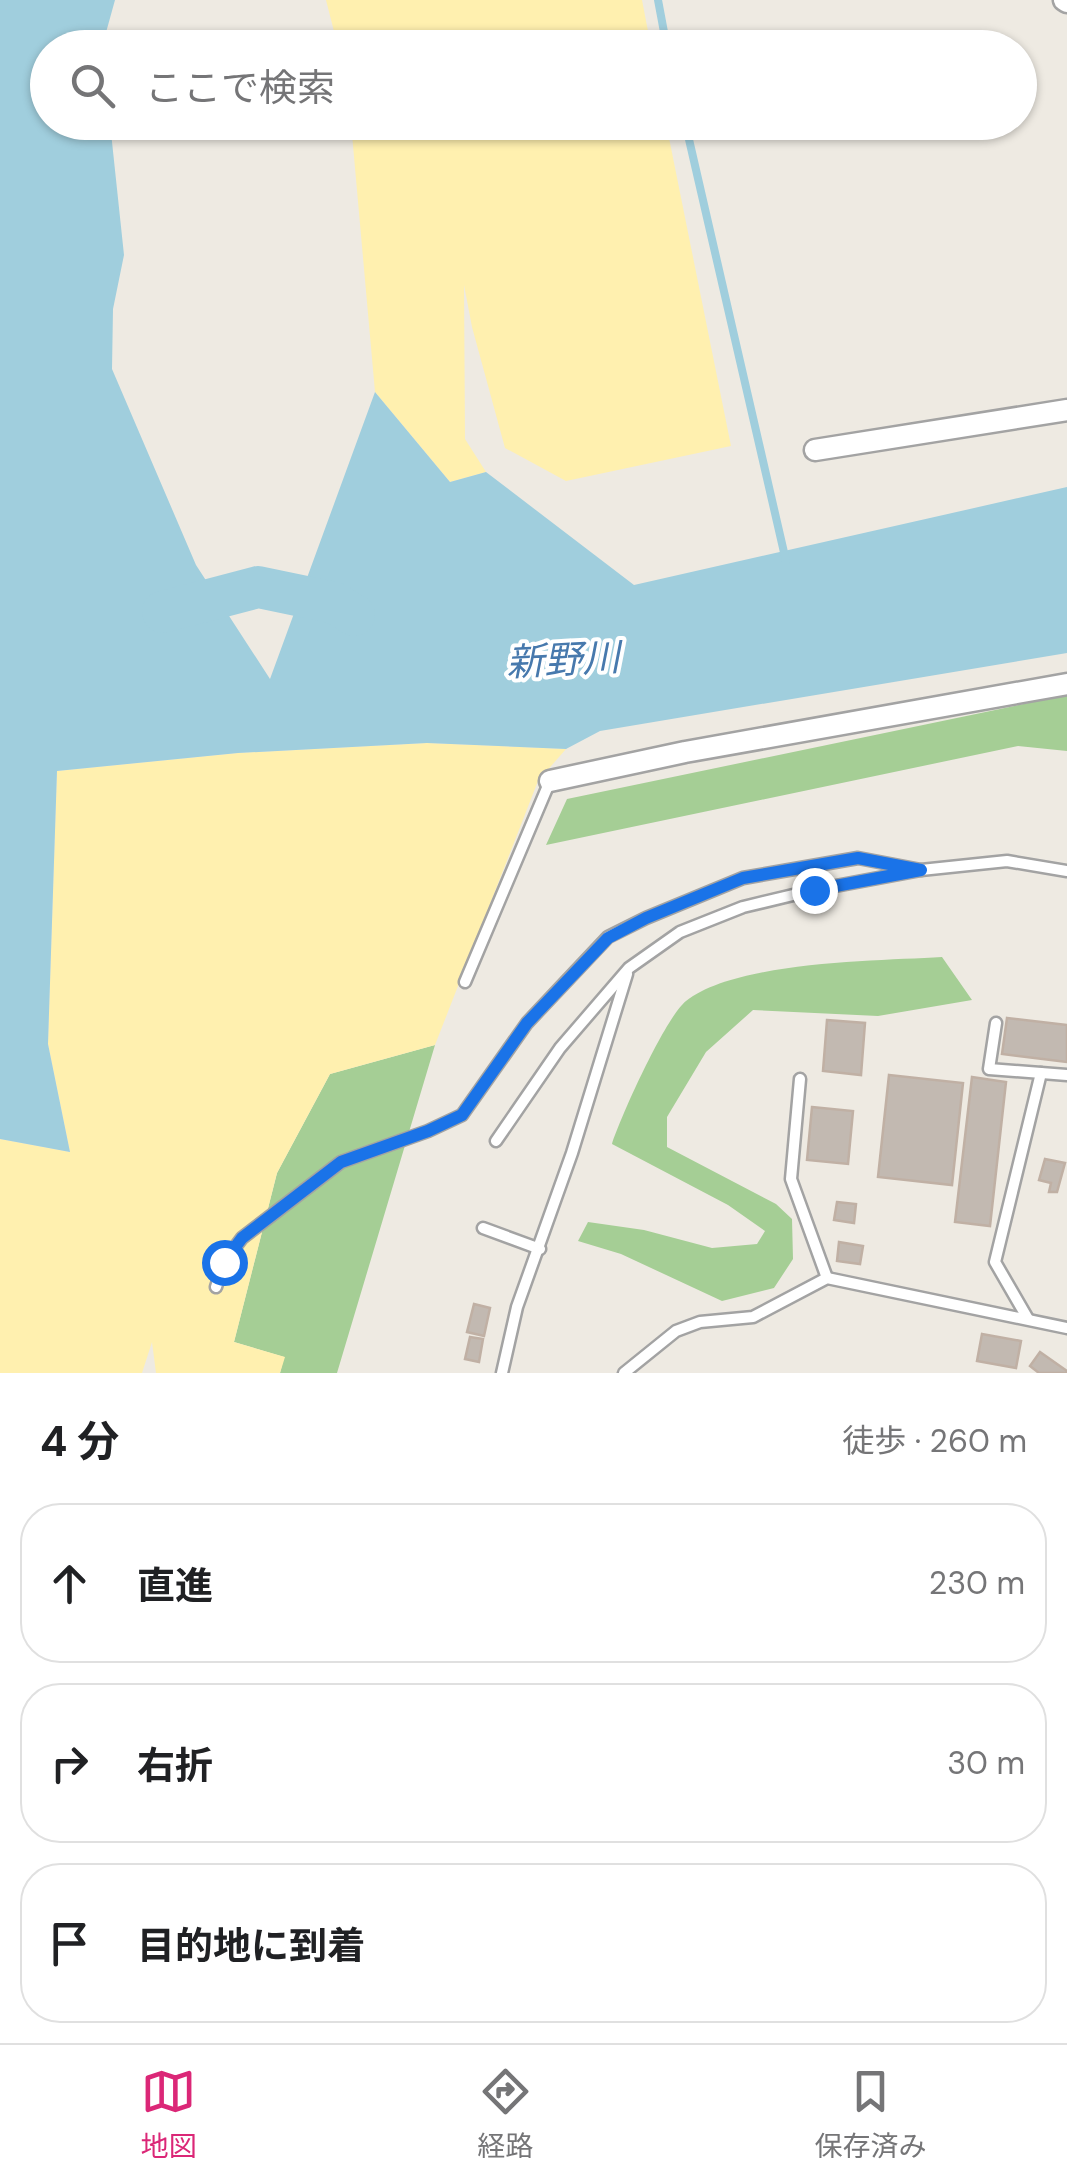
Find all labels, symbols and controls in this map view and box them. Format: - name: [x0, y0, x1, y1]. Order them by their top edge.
- search box: [30, 30, 1037, 140]
- icon: search: [65, 58, 120, 113]
- text: ここで検索: [145, 63, 335, 113]
- water label: 新野川: [505, 632, 625, 688]
- route end: [792, 868, 838, 914]
- route start: [202, 1240, 248, 1286]
- text: 4 分: [40, 1414, 119, 1469]
- text: 徒歩 · 260 m: [842, 1420, 1027, 1462]
- icon: ahead: [42, 1556, 97, 1611]
- text: 直進: [137, 1561, 213, 1611]
- text: 230 m: [929, 1562, 1025, 1604]
- icon: right: [42, 1736, 97, 1791]
- text: 右折: [137, 1741, 213, 1791]
- text: 30 m: [947, 1742, 1025, 1784]
- icon: arrive: [42, 1916, 97, 1971]
- text: 目的地に到着: [137, 1921, 365, 1971]
- tab: 地図: [140, 2064, 197, 2165]
- tab: 経路: [477, 2064, 534, 2165]
- tab: 保存済み: [814, 2064, 927, 2165]

